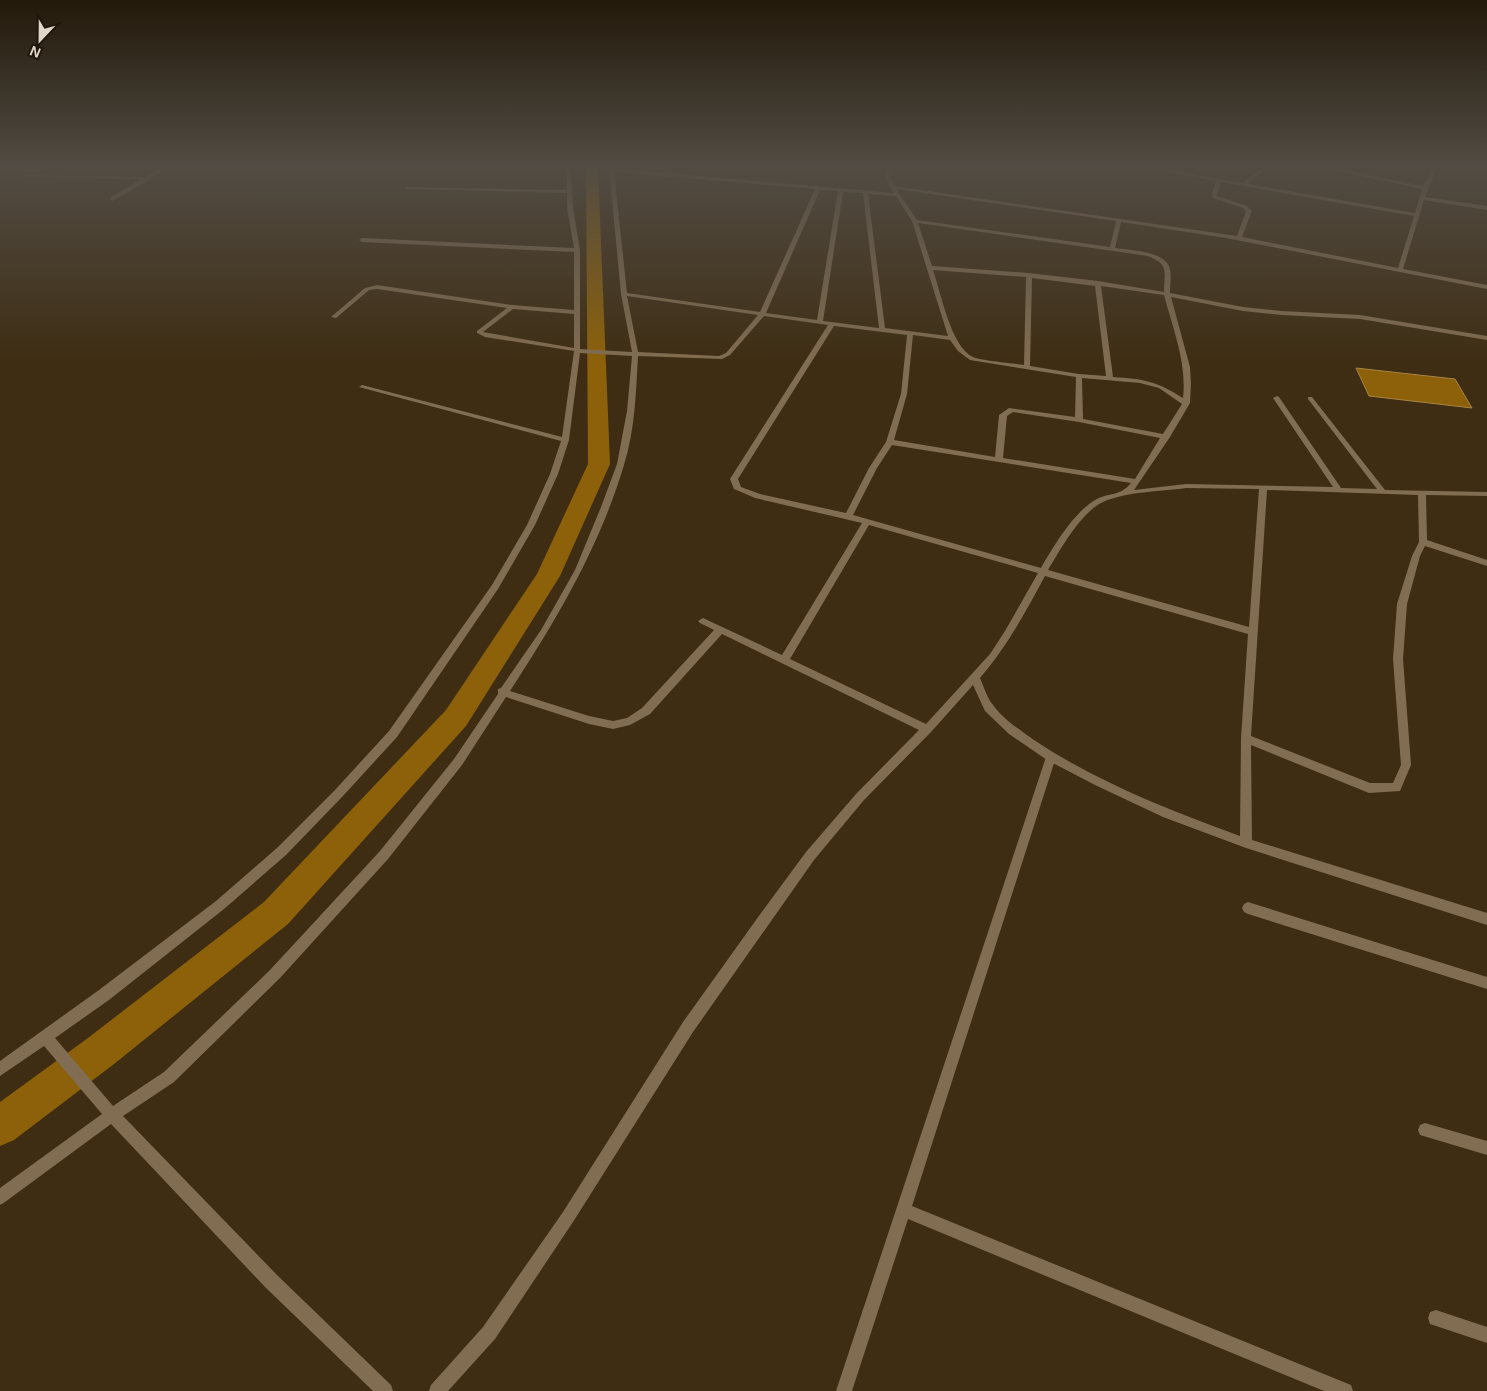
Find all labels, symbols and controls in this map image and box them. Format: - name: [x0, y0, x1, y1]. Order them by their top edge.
- north arrow: [15, 15, 65, 65]
- text: N: [27, 43, 43, 61]

